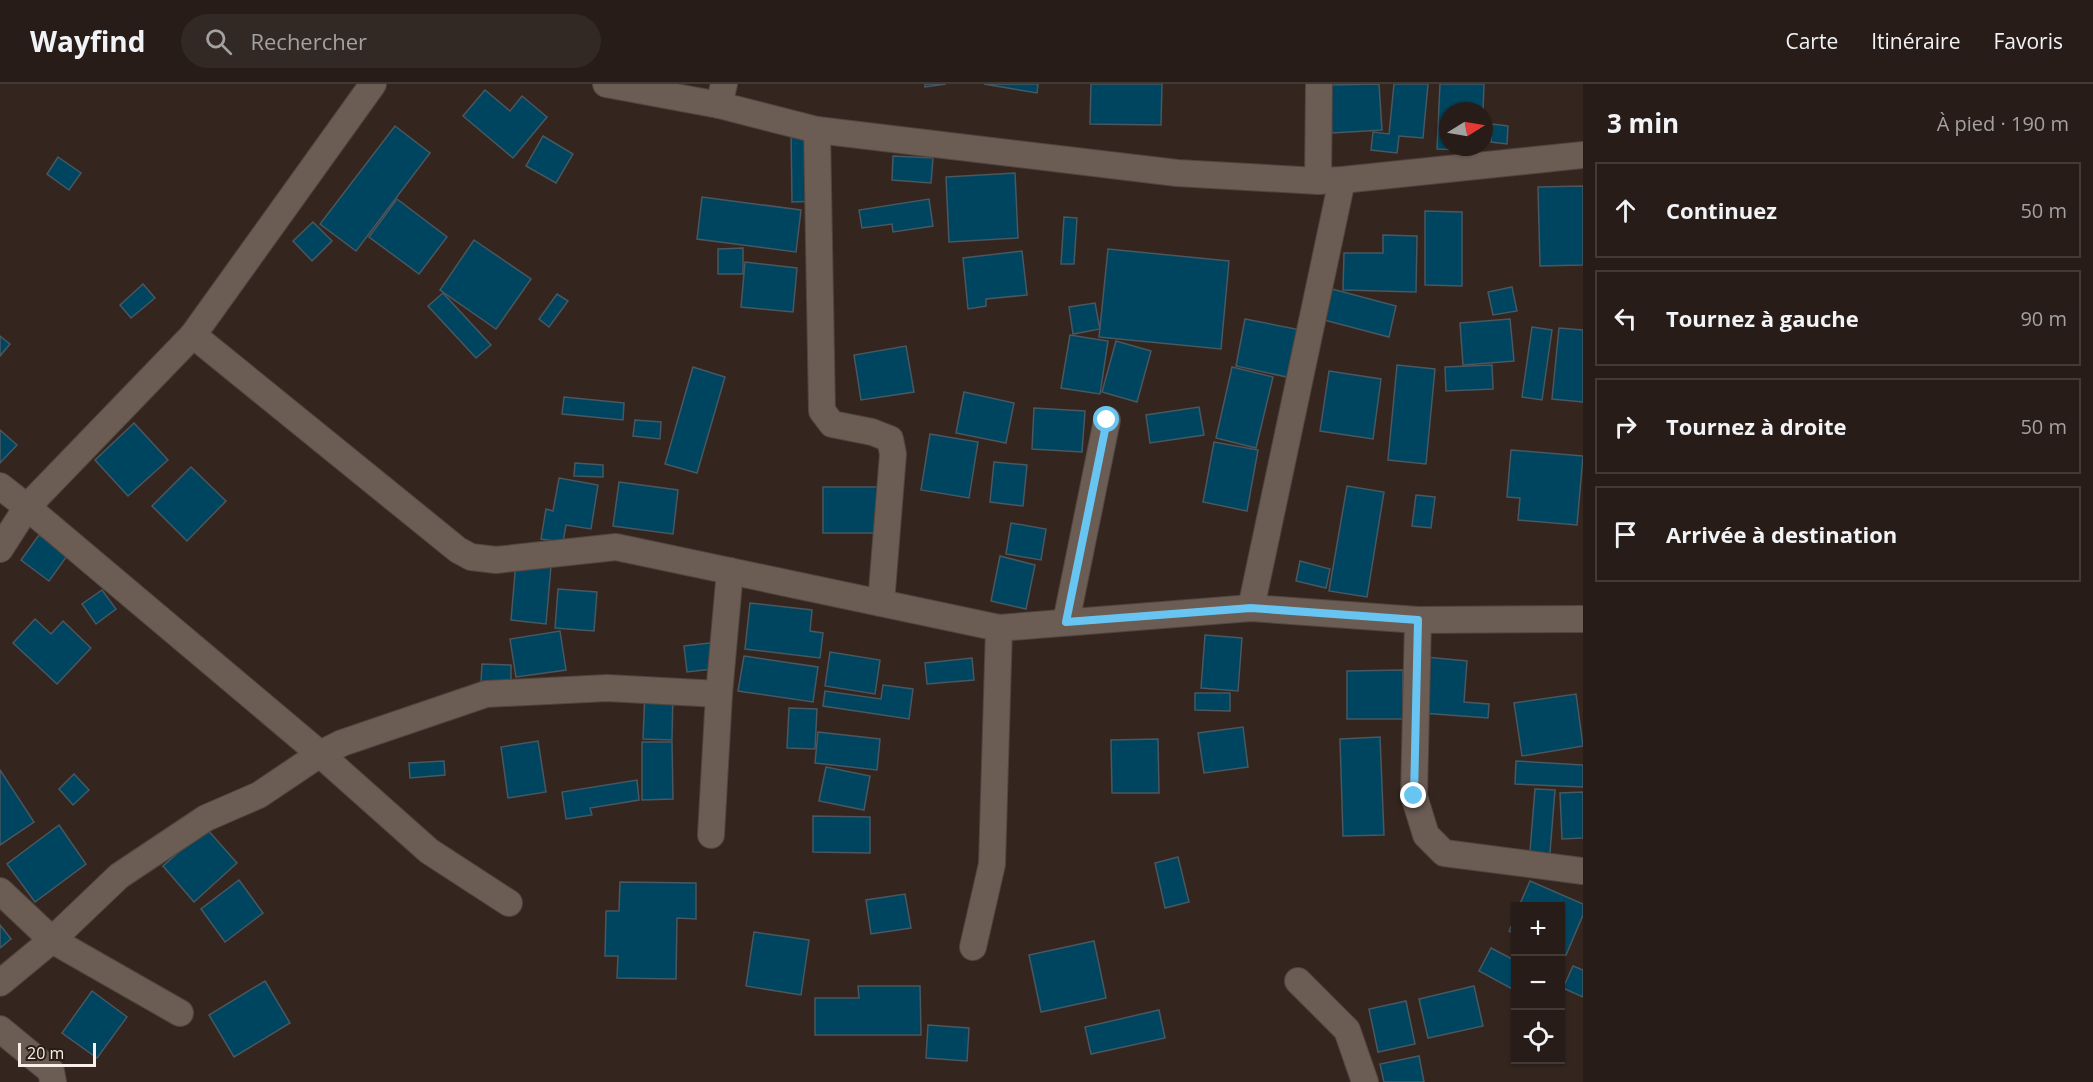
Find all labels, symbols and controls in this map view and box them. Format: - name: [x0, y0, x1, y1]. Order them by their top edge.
- search box: [181, 14, 601, 68]
- text: Wayfind: [30, 22, 145, 60]
- icon: search: [202, 25, 235, 58]
- text: Rechercher: [250, 26, 367, 56]
- text: Carte: [1785, 27, 1838, 55]
- text: Itinéraire: [1871, 27, 1960, 55]
- text: Favoris: [1993, 27, 2063, 55]
- north arrow: [1439, 102, 1493, 156]
- text: 3 min: [1607, 105, 1679, 141]
- text: À pied · 190 m: [1937, 110, 2069, 137]
- icon: ahead: [1609, 194, 1642, 227]
- text: Continuez: [1666, 195, 1777, 225]
- text: 50 m: [2020, 197, 2067, 224]
- icon: left: [1609, 302, 1642, 335]
- text: Tournez à gauche: [1666, 303, 1859, 333]
- text: 90 m: [2020, 305, 2067, 332]
- route start: [1093, 406, 1119, 432]
- icon: right: [1609, 410, 1642, 443]
- text: Tournez à droite: [1666, 411, 1847, 441]
- text: 50 m: [2020, 413, 2067, 440]
- icon: arrive: [1609, 518, 1642, 551]
- text: Arrivée à destination: [1666, 519, 1897, 549]
- route end: [1400, 782, 1426, 808]
- map controls: [1511, 902, 1565, 1064]
- button: +: [1511, 902, 1565, 956]
- button: −: [1511, 956, 1565, 1010]
- button: locate: [1511, 1010, 1565, 1064]
- scale bar: [18, 1040, 96, 1068]
- text: 20 m: [27, 1042, 64, 1064]

